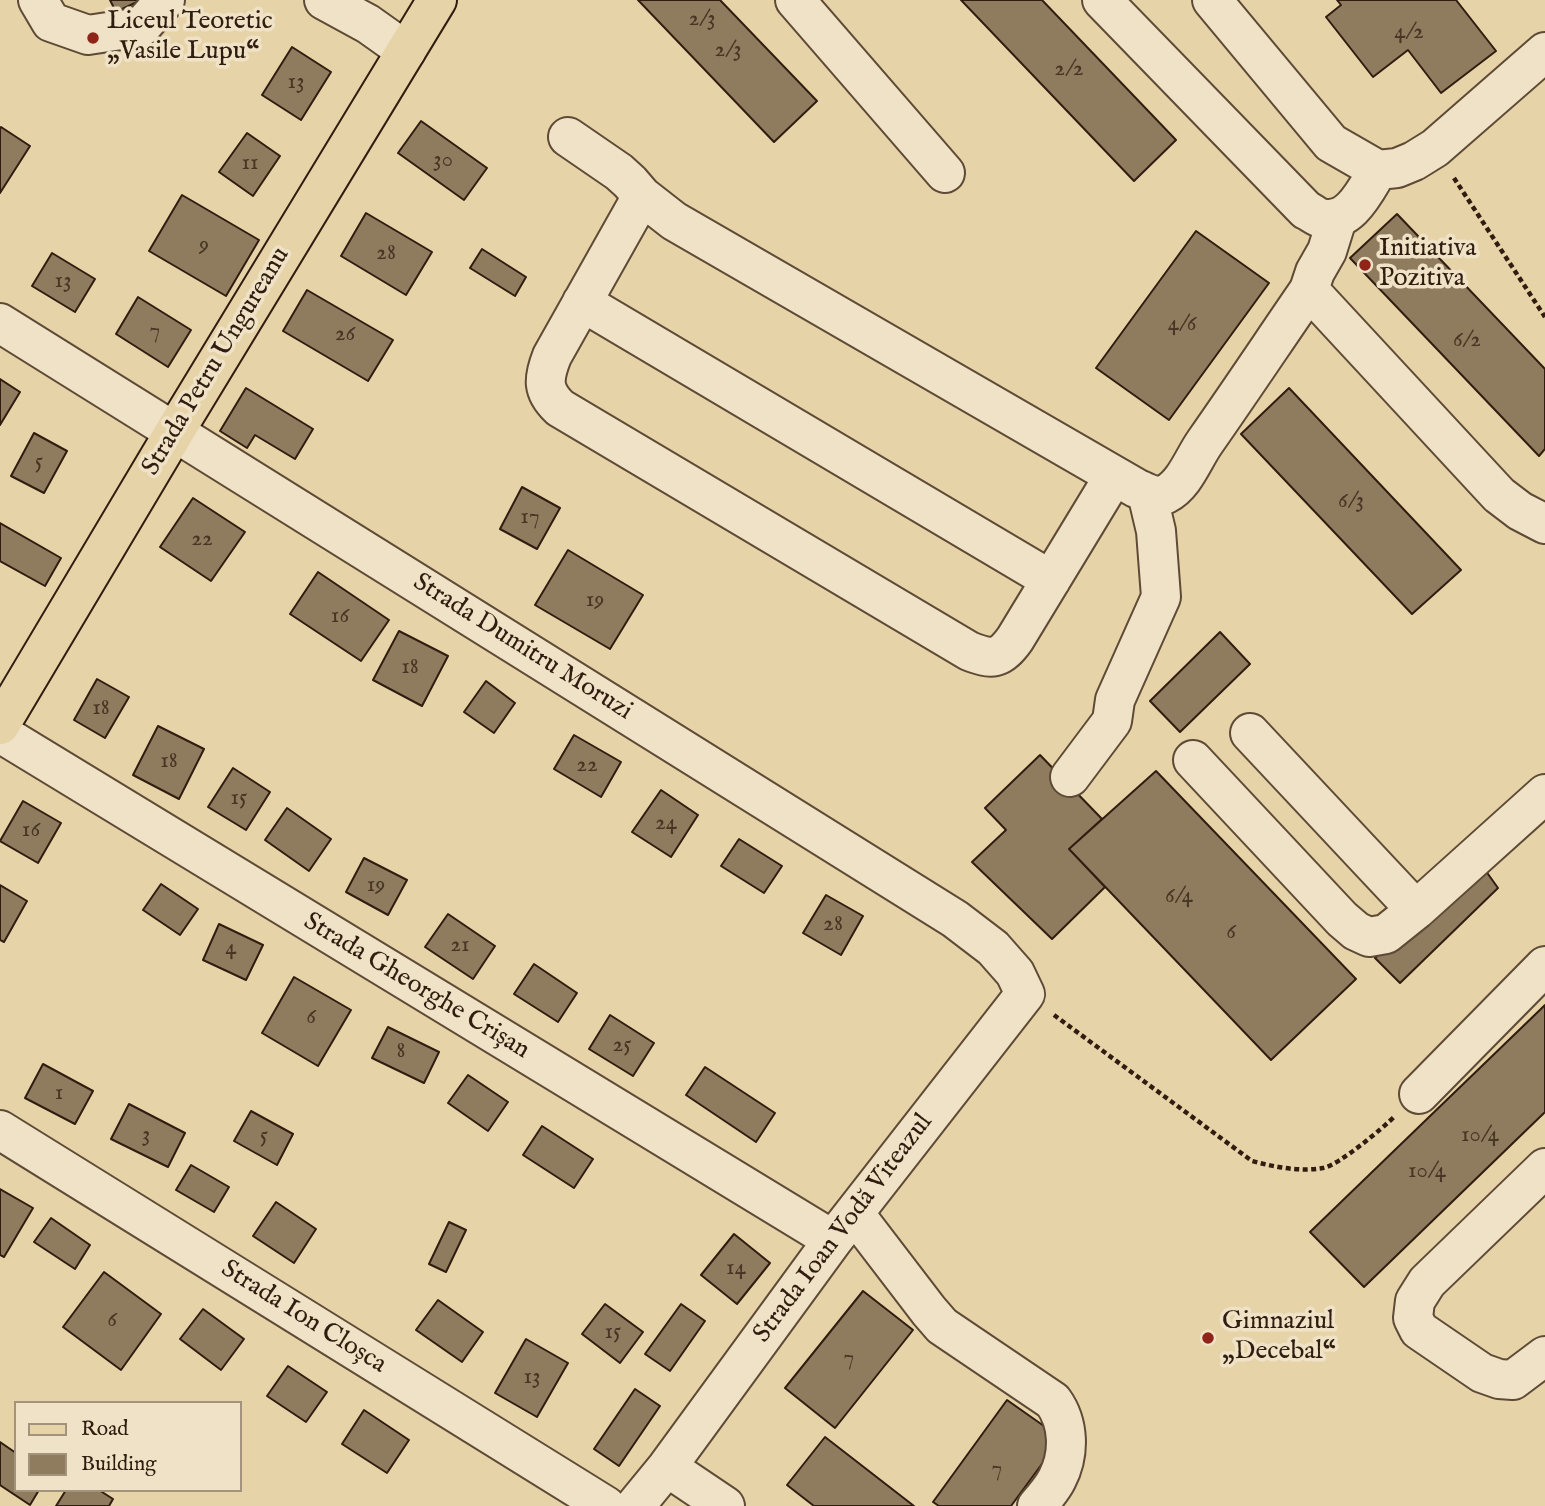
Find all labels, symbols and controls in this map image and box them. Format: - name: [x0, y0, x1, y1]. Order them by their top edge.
- house number: 2/3: [688, 6, 716, 34]
- place label: Liceul Teoretic „Vasile Lupu“: [107, 7, 273, 68]
- house number: 4/2: [1394, 19, 1424, 47]
- marker: Liceul Teoretic „Vasile Lupu“: [85, 30, 101, 46]
- house number: 2/3: [714, 37, 742, 65]
- house number: 2/2: [1054, 56, 1084, 84]
- house number: 13: [287, 69, 305, 97]
- house number: 30: [433, 147, 453, 175]
- house number: 11: [241, 150, 259, 178]
- house number: 9: [199, 232, 209, 260]
- place label: Initiativa Pozitiva: [1379, 234, 1476, 296]
- house number: 28: [376, 240, 396, 268]
- street label: Strada Petru Ungureanu: [136, 242, 298, 482]
- marker: Initiativa Pozitiva: [1357, 257, 1373, 273]
- house number: 13: [54, 268, 72, 296]
- house number: 4/6: [1168, 311, 1196, 339]
- house number: 7: [150, 318, 160, 346]
- house number: 26: [335, 321, 355, 349]
- house number: 6/2: [1453, 327, 1481, 355]
- house number: 5: [35, 449, 43, 477]
- house number: 6/3: [1338, 488, 1364, 516]
- house number: 17: [520, 504, 540, 532]
- house number: 22: [191, 526, 213, 554]
- street label: Strada Dumitru Moruzi: [407, 568, 637, 728]
- house number: 19: [586, 587, 604, 615]
- house number: 16: [331, 603, 349, 631]
- house number: 18: [401, 654, 419, 682]
- house number: 18: [92, 695, 110, 723]
- house number: 18: [160, 748, 178, 776]
- house number: 22: [576, 752, 598, 780]
- house number: 15: [231, 785, 247, 813]
- house number: 24: [655, 810, 677, 838]
- house number: 16: [22, 817, 40, 845]
- house number: 19: [367, 872, 385, 900]
- house number: 6/4: [1165, 883, 1193, 911]
- street label: Strada Gheorghe Crișan: [297, 907, 535, 1067]
- house number: 28: [823, 911, 843, 939]
- house number: 6: [1226, 919, 1236, 947]
- house number: 21: [450, 932, 470, 960]
- house number: 4: [225, 935, 237, 963]
- house number: 6: [306, 1004, 316, 1032]
- house number: 25: [612, 1032, 632, 1060]
- house number: 8: [396, 1038, 406, 1066]
- house number: 1: [55, 1080, 63, 1108]
- street label: Strada Ioan Vodă Viteazul: [748, 1108, 940, 1350]
- house number: 3: [142, 1122, 150, 1150]
- house number: 10/4: [1461, 1122, 1499, 1150]
- house number: 5: [260, 1123, 268, 1151]
- house number: 10/4: [1408, 1158, 1446, 1186]
- street label: Strada Ion Cloșca: [214, 1255, 392, 1381]
- house number: 14: [726, 1255, 746, 1283]
- house number: 6: [107, 1307, 117, 1335]
- place label: Gimnaziul „Decebal“: [1222, 1307, 1336, 1368]
- house number: 15: [605, 1319, 621, 1347]
- marker: Gimnaziul „Decebal“: [1200, 1330, 1216, 1346]
- house number: 7: [844, 1345, 854, 1373]
- house number: 13: [523, 1364, 541, 1392]
- legend: [14, 1401, 242, 1492]
- text: Road: [81, 1416, 128, 1443]
- text: Building: [81, 1451, 156, 1478]
- house number: 7: [992, 1456, 1002, 1484]

